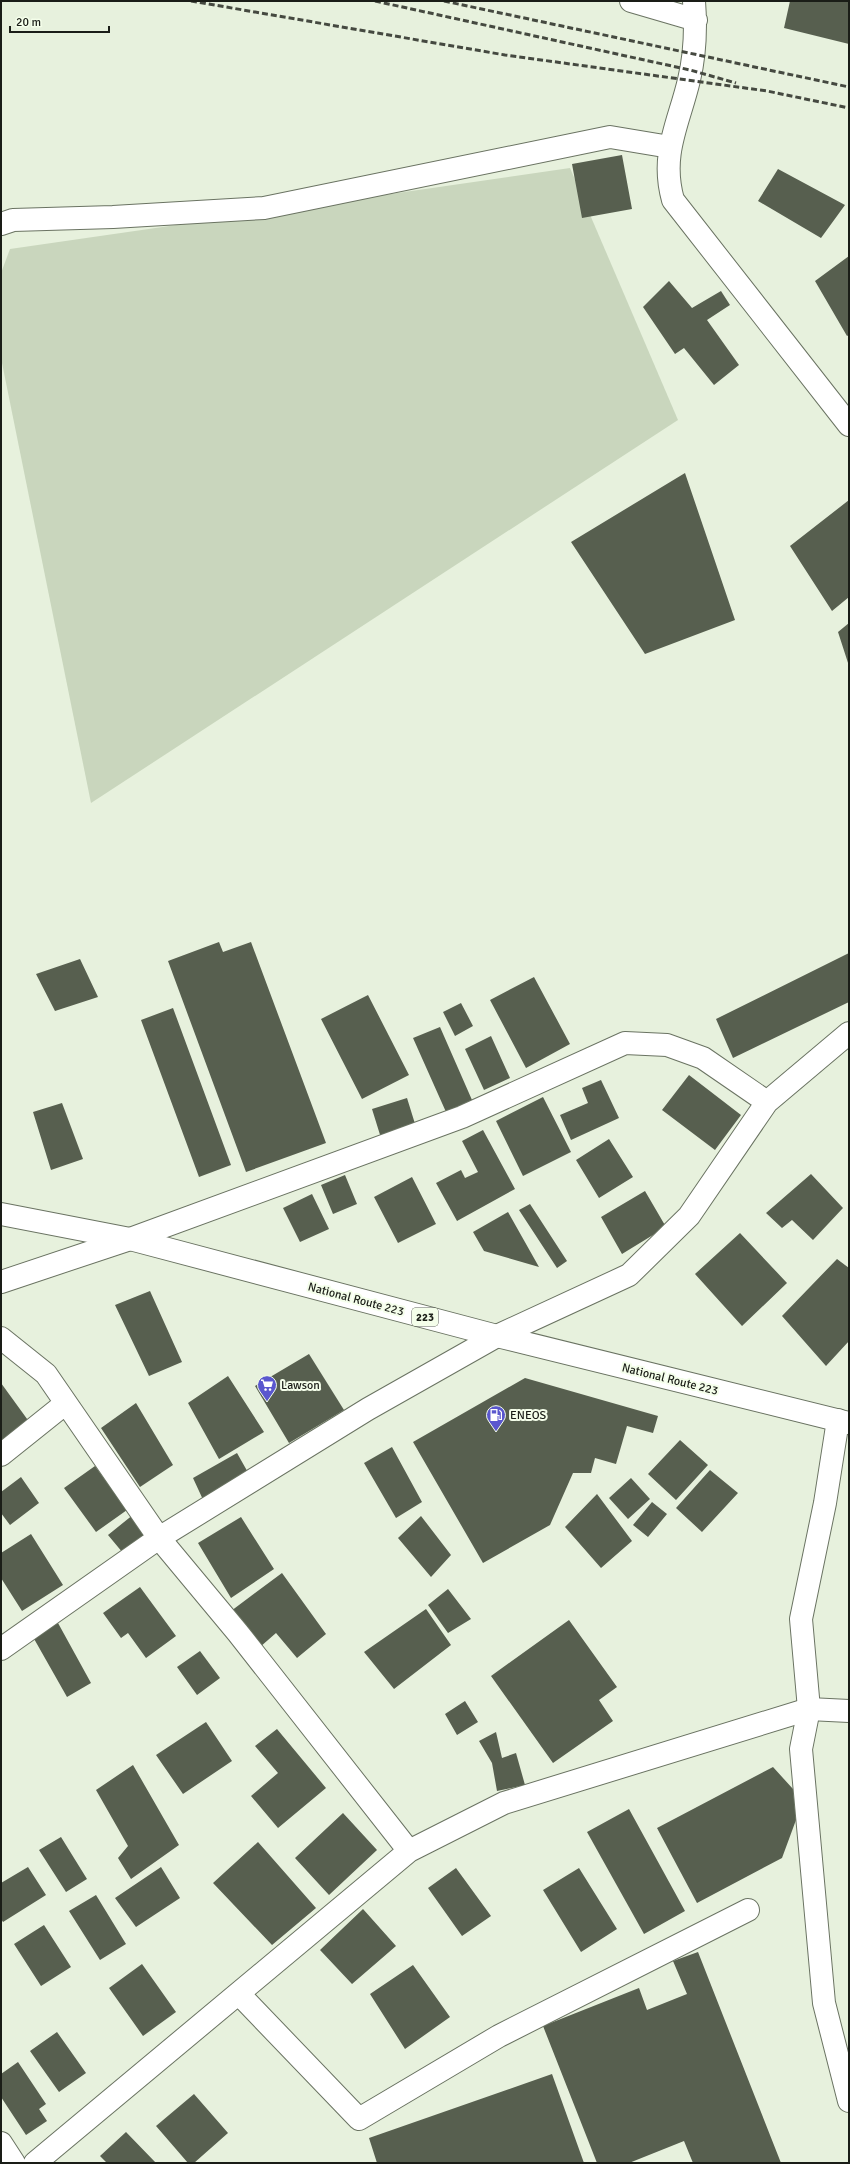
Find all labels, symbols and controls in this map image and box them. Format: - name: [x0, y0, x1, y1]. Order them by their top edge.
- scale bar: [10, 8, 109, 34]
- text: 20 m: [16, 15, 41, 30]
- street label: National Route 223: [306, 1279, 405, 1320]
- road number: 223: [412, 1308, 438, 1326]
- street label: National Route 223: [620, 1360, 720, 1399]
- supermarket icon: Lawson: [256, 1374, 278, 1402]
- place label: Lawson: [281, 1378, 320, 1393]
- fuel station icon: ENEOS: [485, 1404, 507, 1432]
- place label: ENEOS: [510, 1408, 547, 1423]

